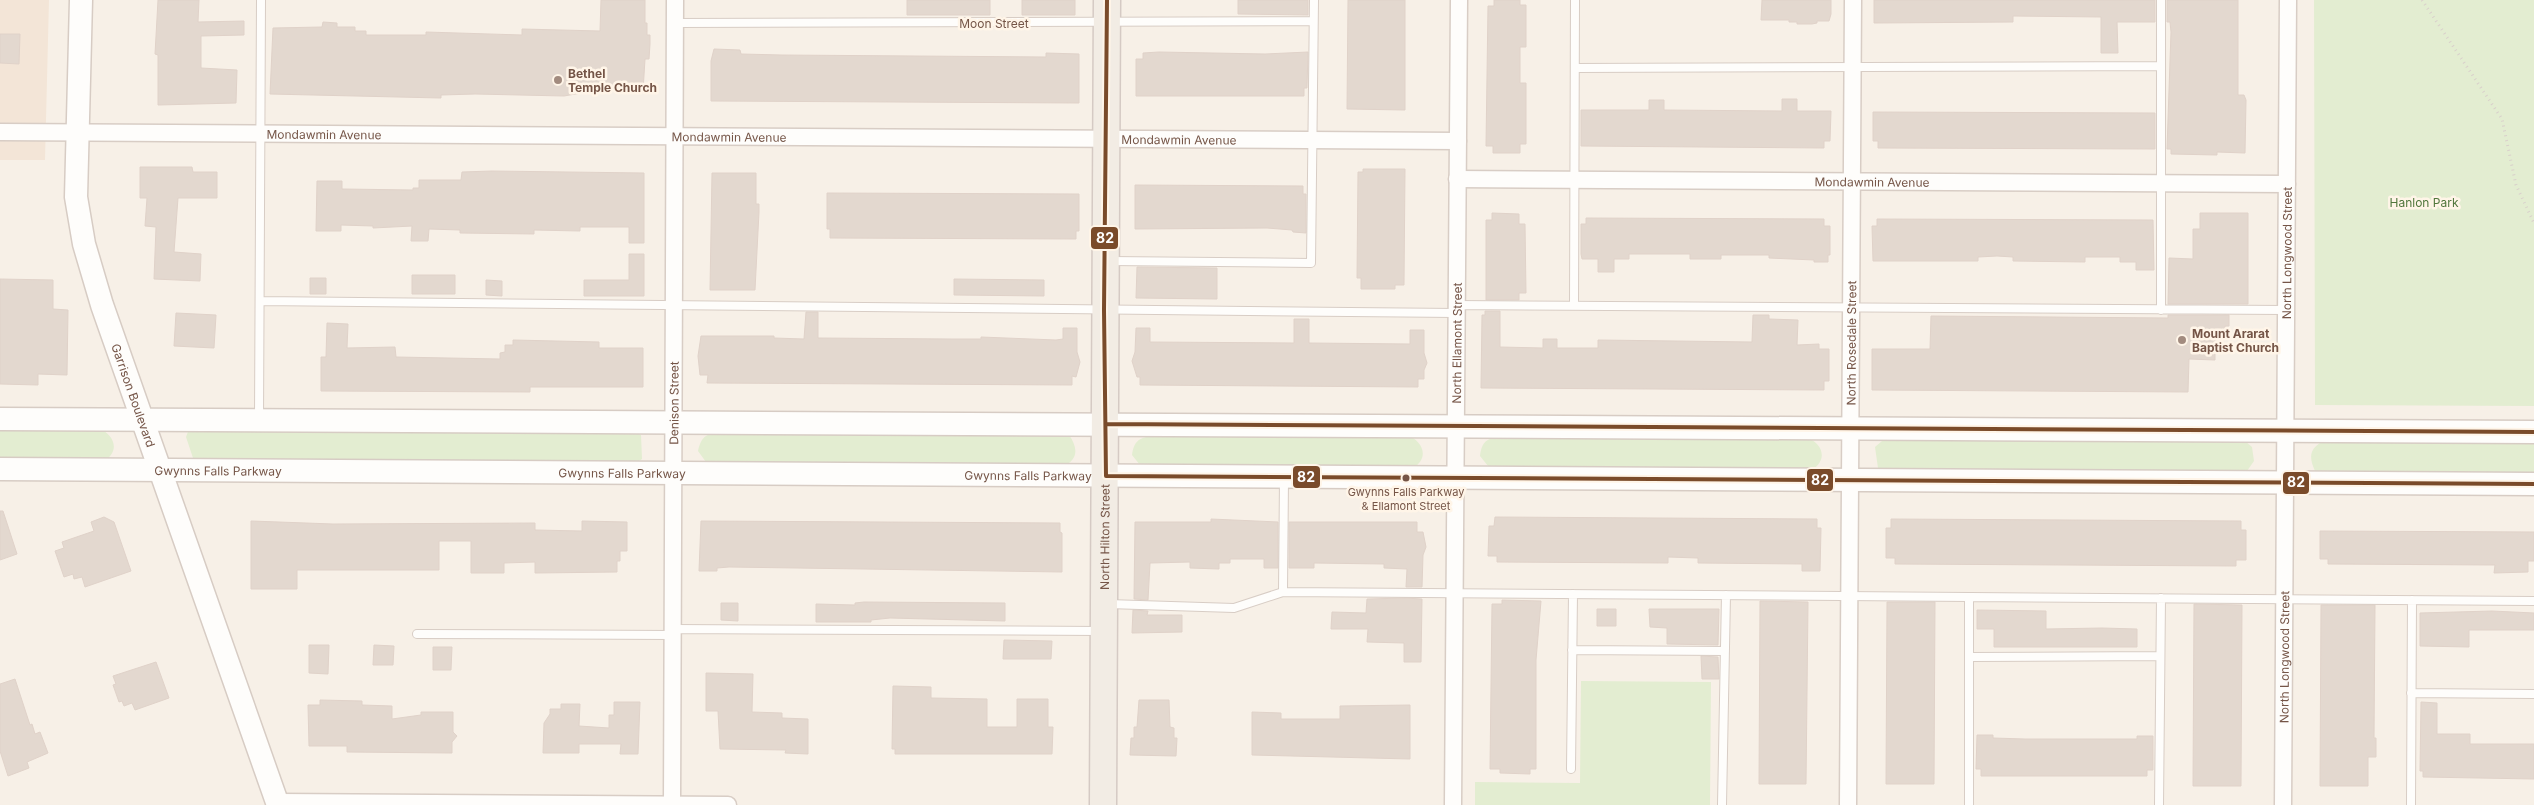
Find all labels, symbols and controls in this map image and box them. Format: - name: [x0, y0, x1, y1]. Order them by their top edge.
- street label: Moon Street: [959, 16, 1029, 31]
- place label: Bethel Temple Church: [568, 66, 657, 95]
- marker: Bethel Temple Church: [552, 74, 564, 86]
- street label: Mondawmin Avenue: [266, 126, 382, 142]
- street label: Mondawmin Avenue: [671, 129, 787, 144]
- street label: Mondawmin Avenue: [1121, 131, 1237, 147]
- street label: Mondawmin Avenue: [1814, 174, 1930, 189]
- street label: North Longwood Street: [2279, 187, 2294, 319]
- park label: Hanlon Park: [2389, 195, 2459, 210]
- line badge: 82: [1090, 226, 1119, 250]
- text: 82: [1096, 229, 1114, 246]
- street label: North Rosedale Street: [1843, 281, 1859, 405]
- street label: North Ellamont Street: [1448, 282, 1464, 404]
- place label: Mount Ararat Baptist Church: [2192, 326, 2279, 355]
- marker: Mount Ararat Baptist Church: [2176, 334, 2188, 346]
- street label: Garrison Boulevard: [109, 341, 159, 449]
- street label: Denison Street: [666, 361, 681, 445]
- street label: Gwynns Falls Parkway: [154, 462, 282, 478]
- street label: Gwynns Falls Parkway: [558, 465, 686, 481]
- line badge: 82: [1292, 465, 1321, 489]
- street label: Gwynns Falls Parkway: [964, 467, 1092, 483]
- text: 82: [1297, 468, 1315, 485]
- line badge: 82: [1806, 468, 1834, 492]
- text: 82: [1811, 471, 1829, 488]
- line badge: 82: [2282, 471, 2310, 495]
- marker: Gwynns Falls Parkway & Ellamont Street: [1401, 473, 1411, 483]
- text: 82: [2287, 473, 2305, 490]
- street label: North Hilton Street: [1097, 484, 1112, 590]
- place label: Gwynns Falls Parkway & Ellamont Street: [1348, 485, 1464, 513]
- street label: North Longwood Street: [2276, 591, 2292, 723]

